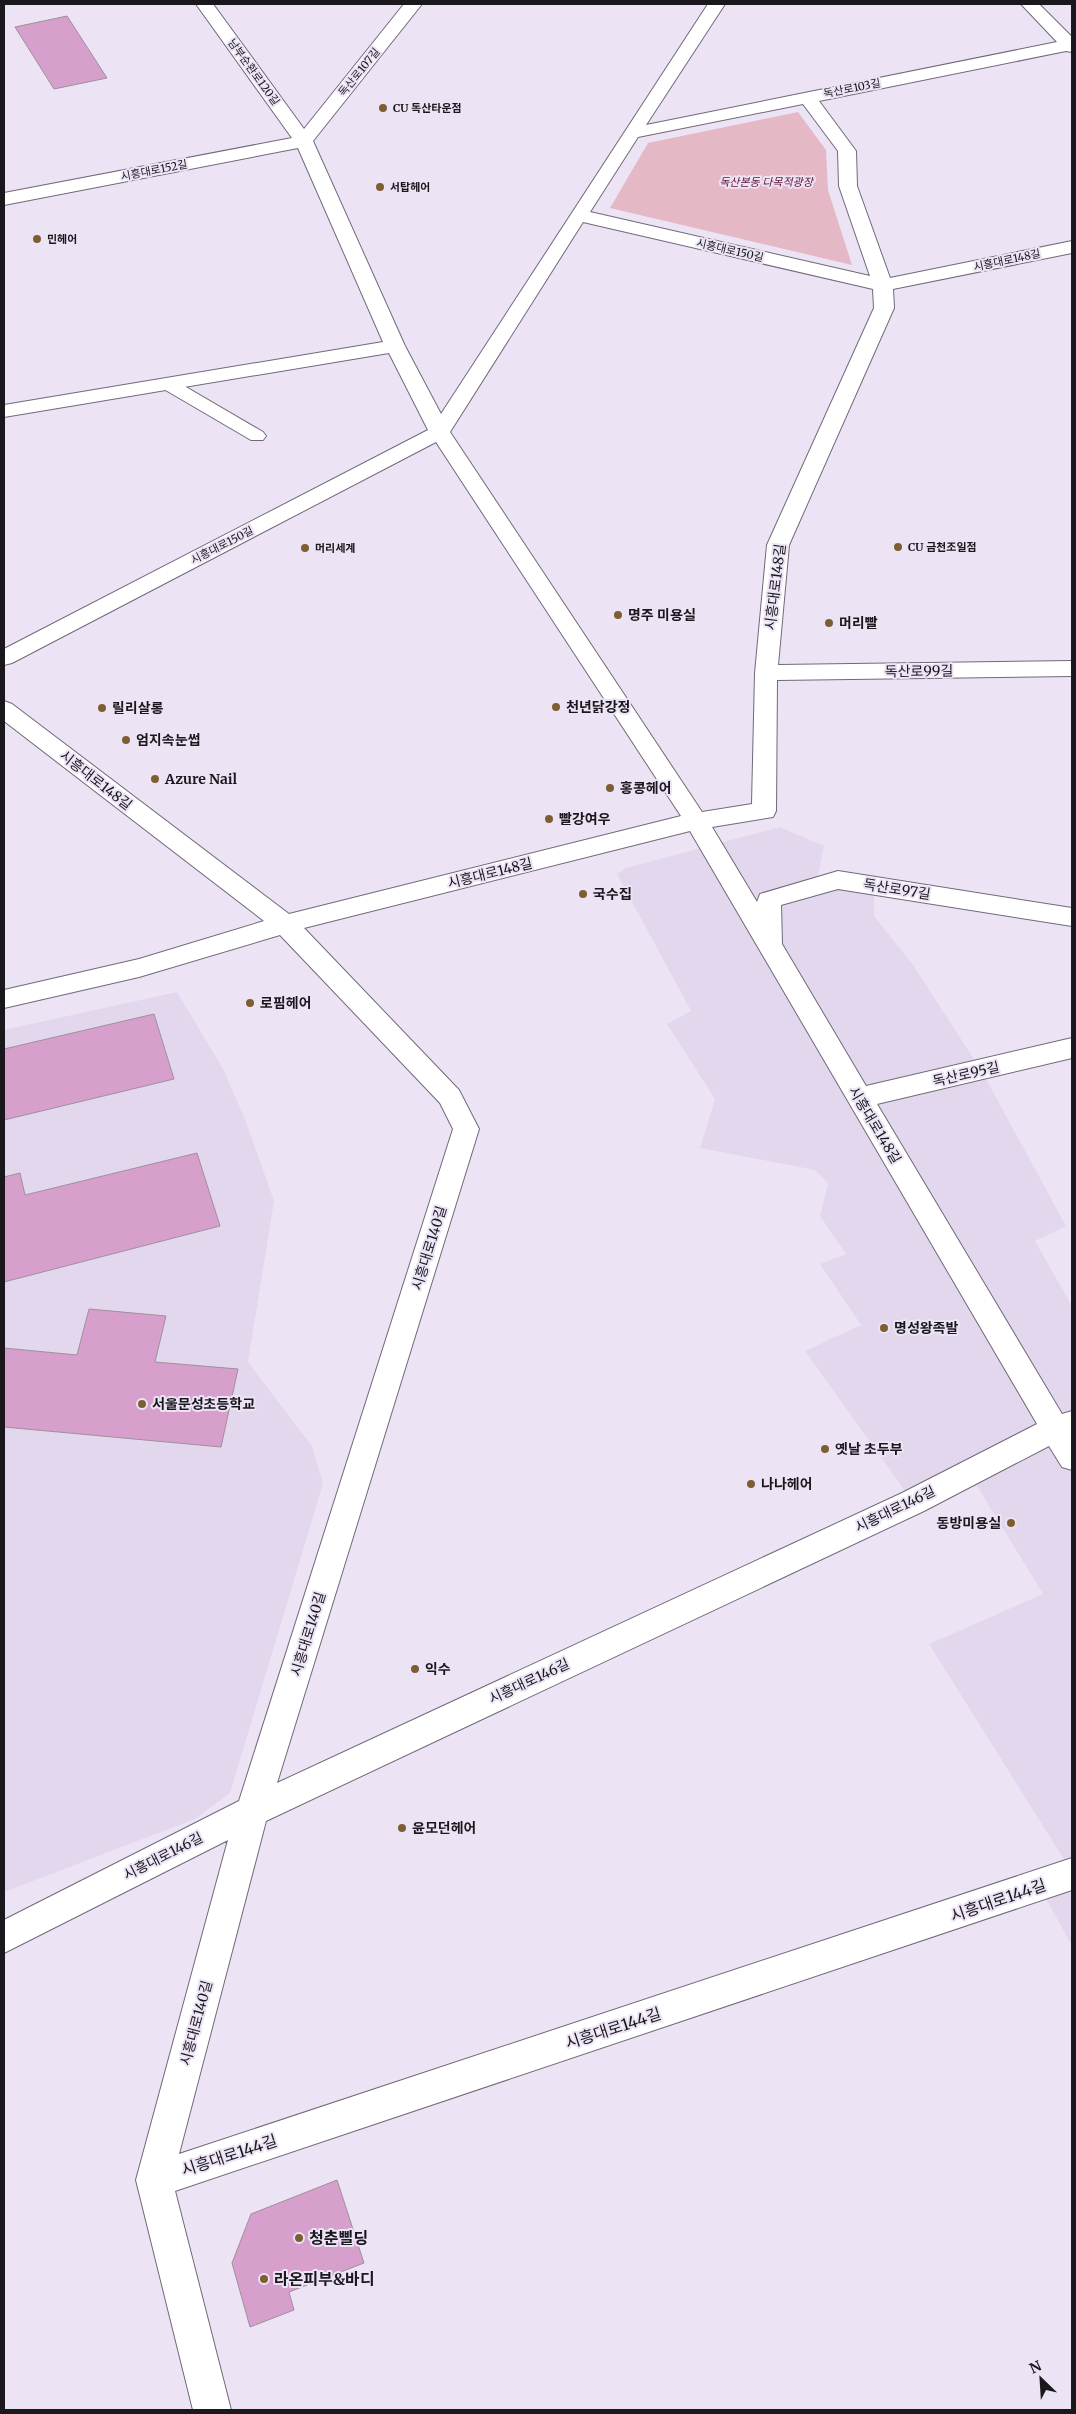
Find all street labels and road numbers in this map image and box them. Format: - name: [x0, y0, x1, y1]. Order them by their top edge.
- street label: 남부순환로120길: [225, 36, 283, 108]
- street label: 독산로107길: [335, 45, 383, 99]
- street label: 독산로103길: [822, 76, 882, 100]
- street label: 시흥대로152길: [119, 157, 189, 183]
- street label: 시흥대로150길: [695, 235, 765, 265]
- street label: 시흥대로148길: [972, 246, 1042, 274]
- street label: 시흥대로150길: [188, 523, 256, 567]
- street label: 시흥대로148길: [761, 543, 789, 631]
- street label: 독산로99길: [885, 661, 953, 681]
- street label: 시흥대로148길: [56, 746, 136, 814]
- street label: 시흥대로148길: [446, 854, 534, 892]
- street label: 독산로97길: [862, 875, 932, 903]
- street label: 독산로95길: [931, 1058, 1001, 1090]
- street label: 시흥대로148길: [845, 1083, 905, 1167]
- street label: 시흥대로140길: [408, 1204, 450, 1292]
- street label: 시흥대로146길: [852, 1482, 938, 1536]
- street label: 시흥대로140길: [287, 1590, 329, 1678]
- street label: 시흥대로146길: [486, 1654, 572, 1708]
- street label: 시흥대로146길: [120, 1828, 206, 1884]
- street label: 시흥대로144길: [948, 1874, 1048, 1926]
- street label: 시흥대로140길: [176, 1978, 216, 2068]
- street label: 시흥대로144길: [563, 2003, 663, 2053]
- street label: 시흥대로144길: [179, 2130, 279, 2180]

